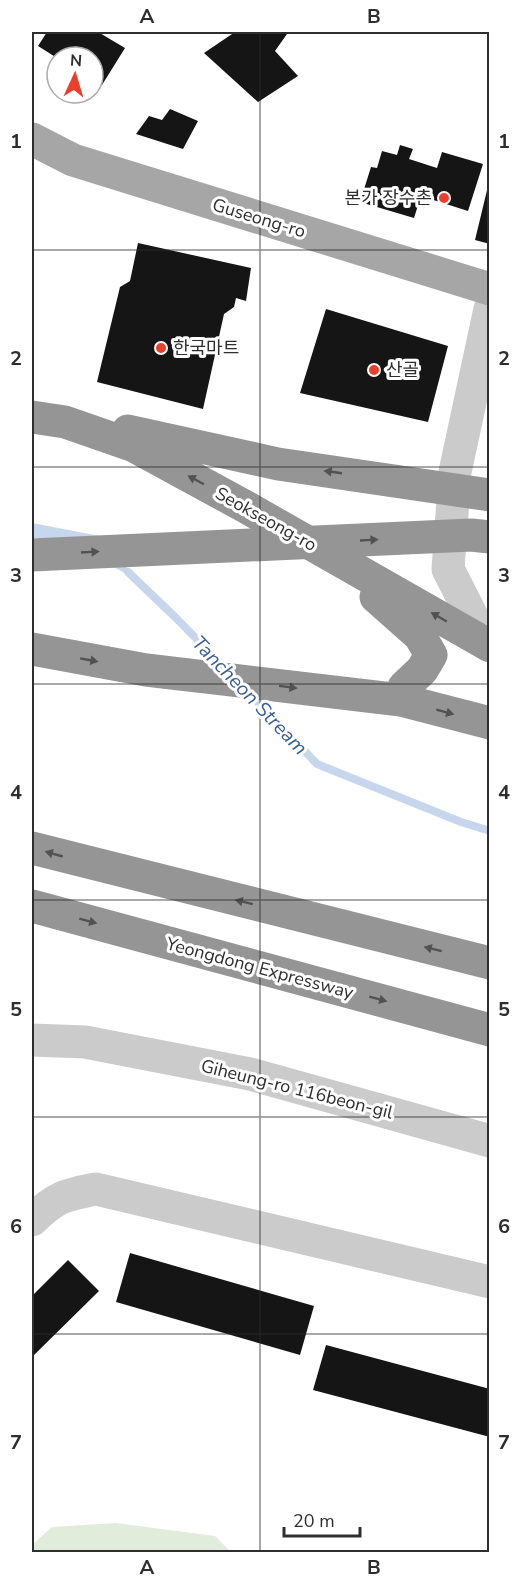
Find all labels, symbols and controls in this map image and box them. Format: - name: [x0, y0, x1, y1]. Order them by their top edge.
- text: A: [140, 3, 155, 30]
- text: B: [367, 3, 381, 30]
- north arrow: [45, 45, 105, 105]
- text: N: [69, 50, 83, 72]
- text: 1: [10, 128, 22, 155]
- text: 1: [498, 128, 510, 155]
- place label: 본가 장수촌: [345, 186, 432, 210]
- marker: 본가 장수촌: [437, 191, 451, 205]
- street label: Guseong-ro: [210, 192, 308, 244]
- place label: 한국마트: [173, 336, 239, 360]
- marker: 한국마트: [154, 341, 168, 355]
- text: 2: [10, 345, 22, 372]
- text: 2: [498, 345, 510, 372]
- place label: 산골: [386, 358, 419, 382]
- marker: 산골: [367, 363, 381, 377]
- one-way arrow: [324, 468, 343, 477]
- one-way arrow: [187, 475, 204, 485]
- street label: Seokseong-ro: [211, 481, 321, 557]
- one-way arrow: [359, 535, 378, 544]
- one-way arrow: [80, 547, 99, 557]
- text: 3: [10, 562, 22, 589]
- text: 3: [498, 562, 510, 589]
- one-way arrow: [430, 612, 447, 622]
- water label: Tancheon Stream: [186, 630, 314, 761]
- one-way arrow: [79, 656, 98, 665]
- one-way arrow: [278, 682, 297, 692]
- one-way arrow: [436, 707, 454, 717]
- text: 4: [10, 779, 22, 806]
- text: 4: [498, 779, 510, 806]
- one-way arrow: [45, 849, 63, 858]
- one-way arrow: [234, 896, 253, 906]
- one-way arrow: [79, 917, 97, 927]
- street label: Yeongdong Expressway: [163, 931, 357, 1005]
- one-way arrow: [424, 943, 442, 953]
- one-way arrow: [368, 995, 387, 1005]
- text: 5: [10, 996, 22, 1023]
- text: 5: [498, 996, 510, 1023]
- street label: Giheung-ro 116beon-gil: [198, 1054, 396, 1125]
- text: 6: [10, 1213, 22, 1240]
- text: 6: [498, 1213, 510, 1240]
- text: 7: [10, 1429, 22, 1456]
- text: 7: [498, 1429, 510, 1456]
- scale bar: [284, 1500, 360, 1538]
- text: 20 m: [293, 1509, 335, 1533]
- text: A: [140, 1554, 155, 1581]
- text: B: [367, 1554, 381, 1581]

